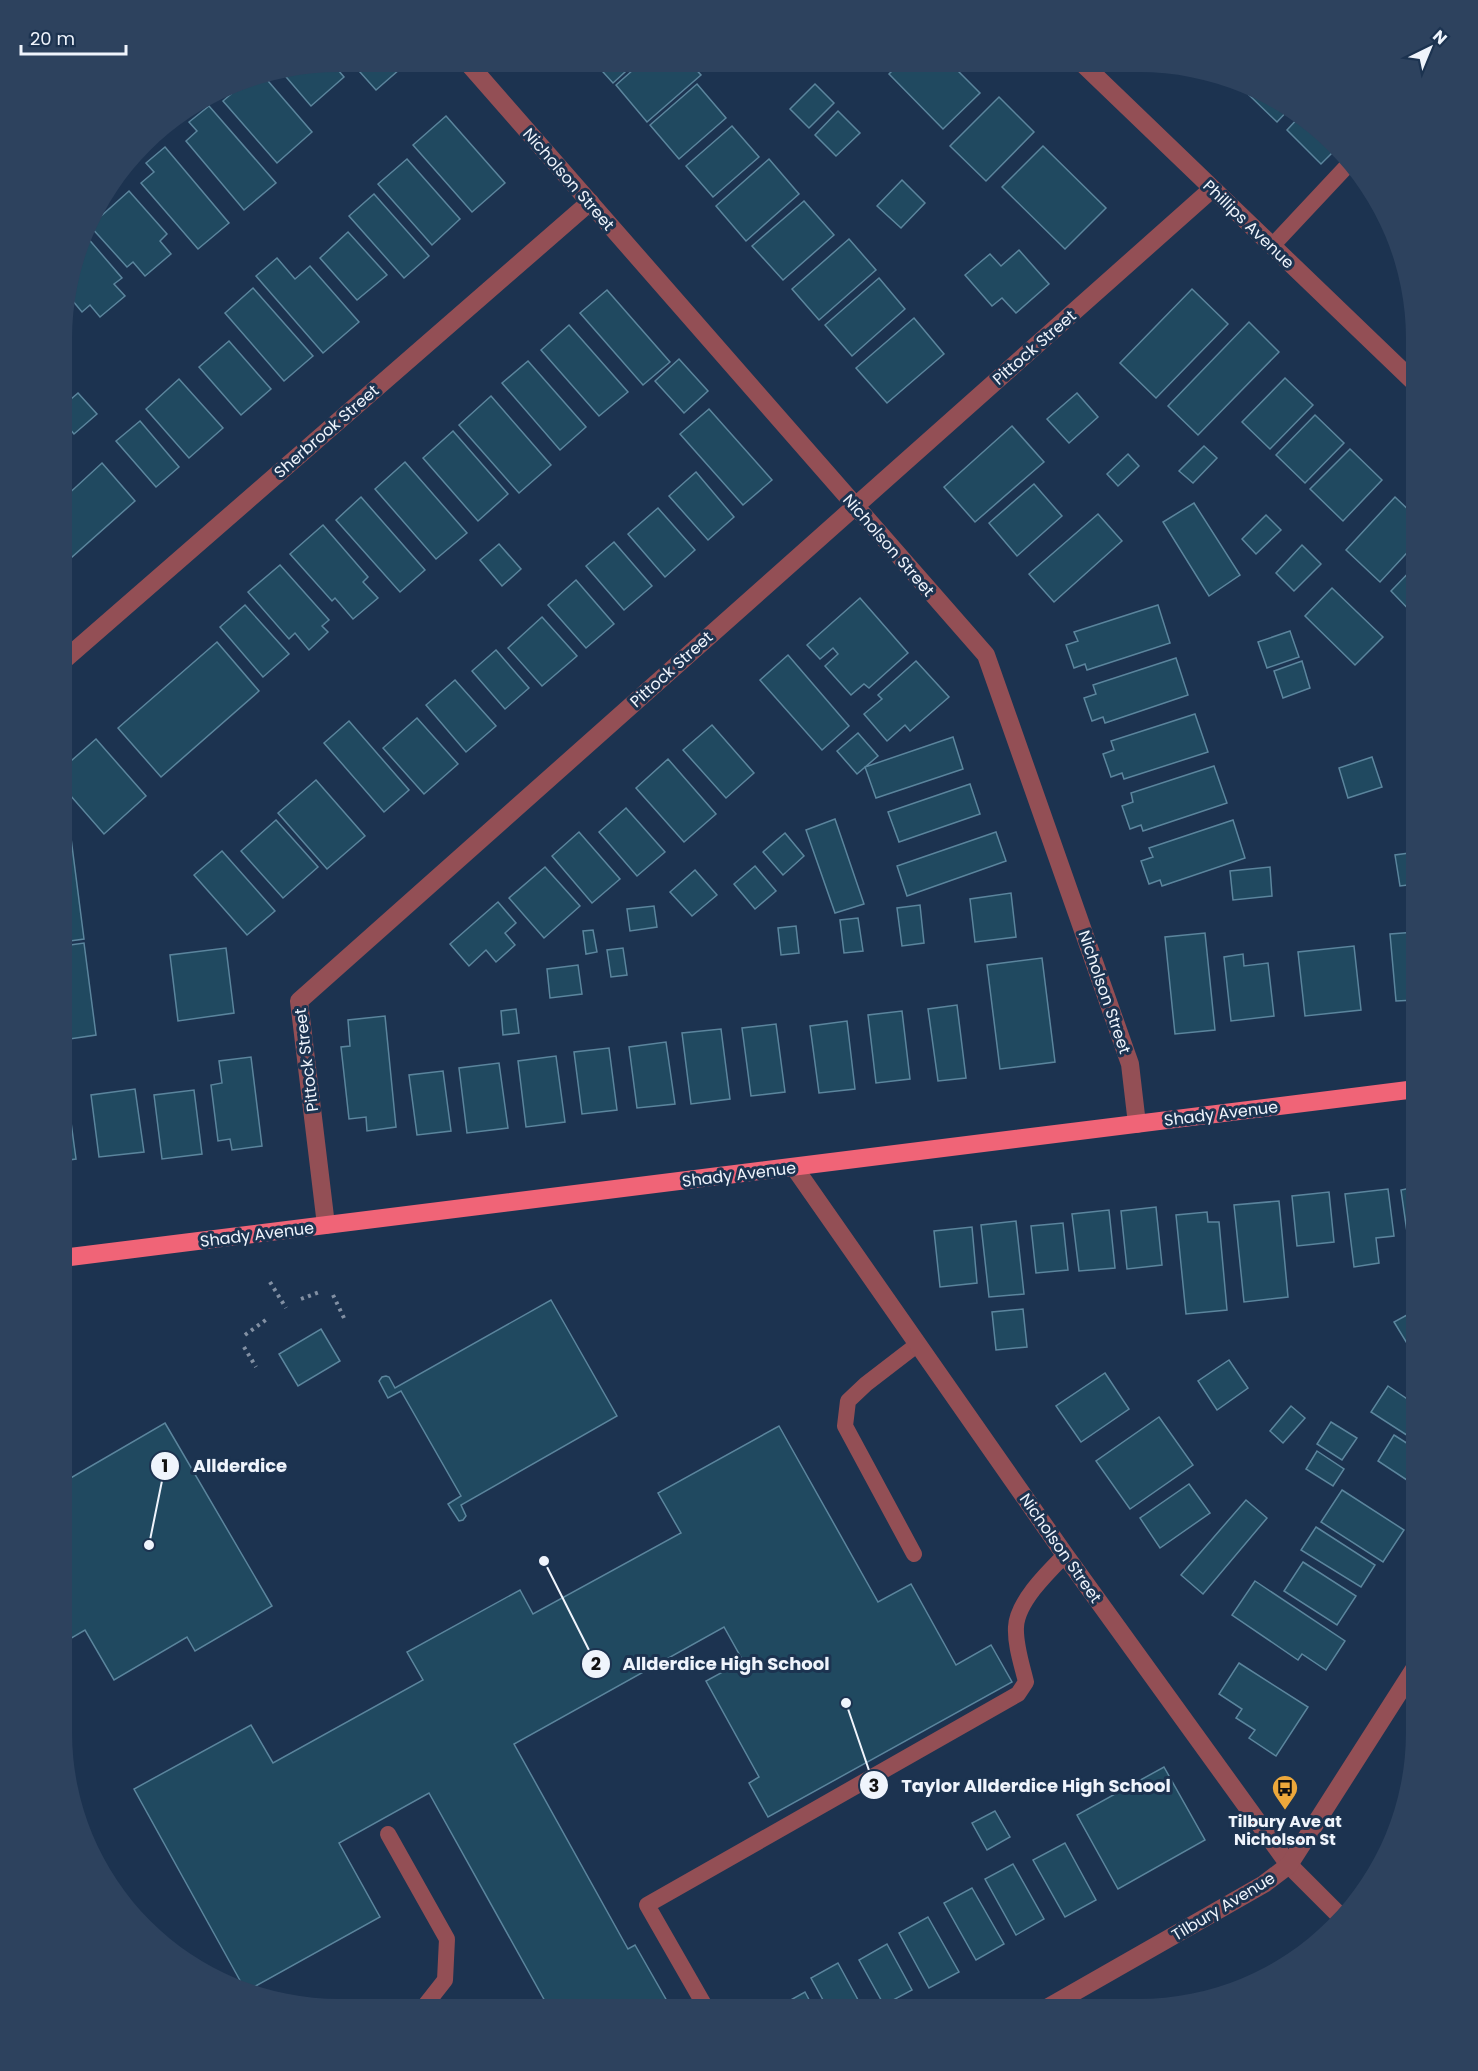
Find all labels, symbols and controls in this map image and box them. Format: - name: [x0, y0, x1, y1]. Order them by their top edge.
- scale bar: [21, 18, 126, 56]
- north arrow: [1400, 18, 1460, 78]
- text: N: [1428, 25, 1452, 50]
- text: 20 m: [30, 26, 75, 51]
- street label: Nicholson Street: [518, 123, 620, 236]
- street label: Phillips Avenue: [1198, 175, 1299, 274]
- street label: Pittock Street: [987, 304, 1081, 390]
- street label: Sherbrook Street: [269, 379, 384, 483]
- street label: Nicholson Street: [838, 489, 940, 602]
- street label: Pittock Street: [625, 626, 718, 713]
- street label: Nicholson Street: [1073, 927, 1136, 1057]
- street label: Pittock Street: [289, 1007, 324, 1113]
- street label: Shady Avenue: [1163, 1095, 1279, 1132]
- street label: Shady Avenue: [681, 1156, 797, 1193]
- street label: Shady Avenue: [199, 1216, 315, 1253]
- callout: Allderdice: [150, 1448, 299, 1484]
- text: 1: [162, 1453, 168, 1478]
- text: Allderdice: [193, 1453, 287, 1478]
- street label: Nicholson Street: [1014, 1489, 1107, 1608]
- callout: Allderdice High School: [581, 1646, 842, 1682]
- text: 2: [591, 1651, 601, 1676]
- text: Allderdice High School: [622, 1651, 830, 1676]
- callout: Taylor Allderdice High School: [859, 1767, 1183, 1803]
- text: 3: [869, 1773, 879, 1798]
- text: Taylor Allderdice High School: [901, 1773, 1171, 1798]
- bus stop icon: Tilbury Ave at Nicholson St: [1270, 1773, 1300, 1811]
- place label: Tilbury Ave at Nicholson St: [1228, 1810, 1342, 1851]
- street label: Tilbury Avenue: [1167, 1866, 1279, 1946]

